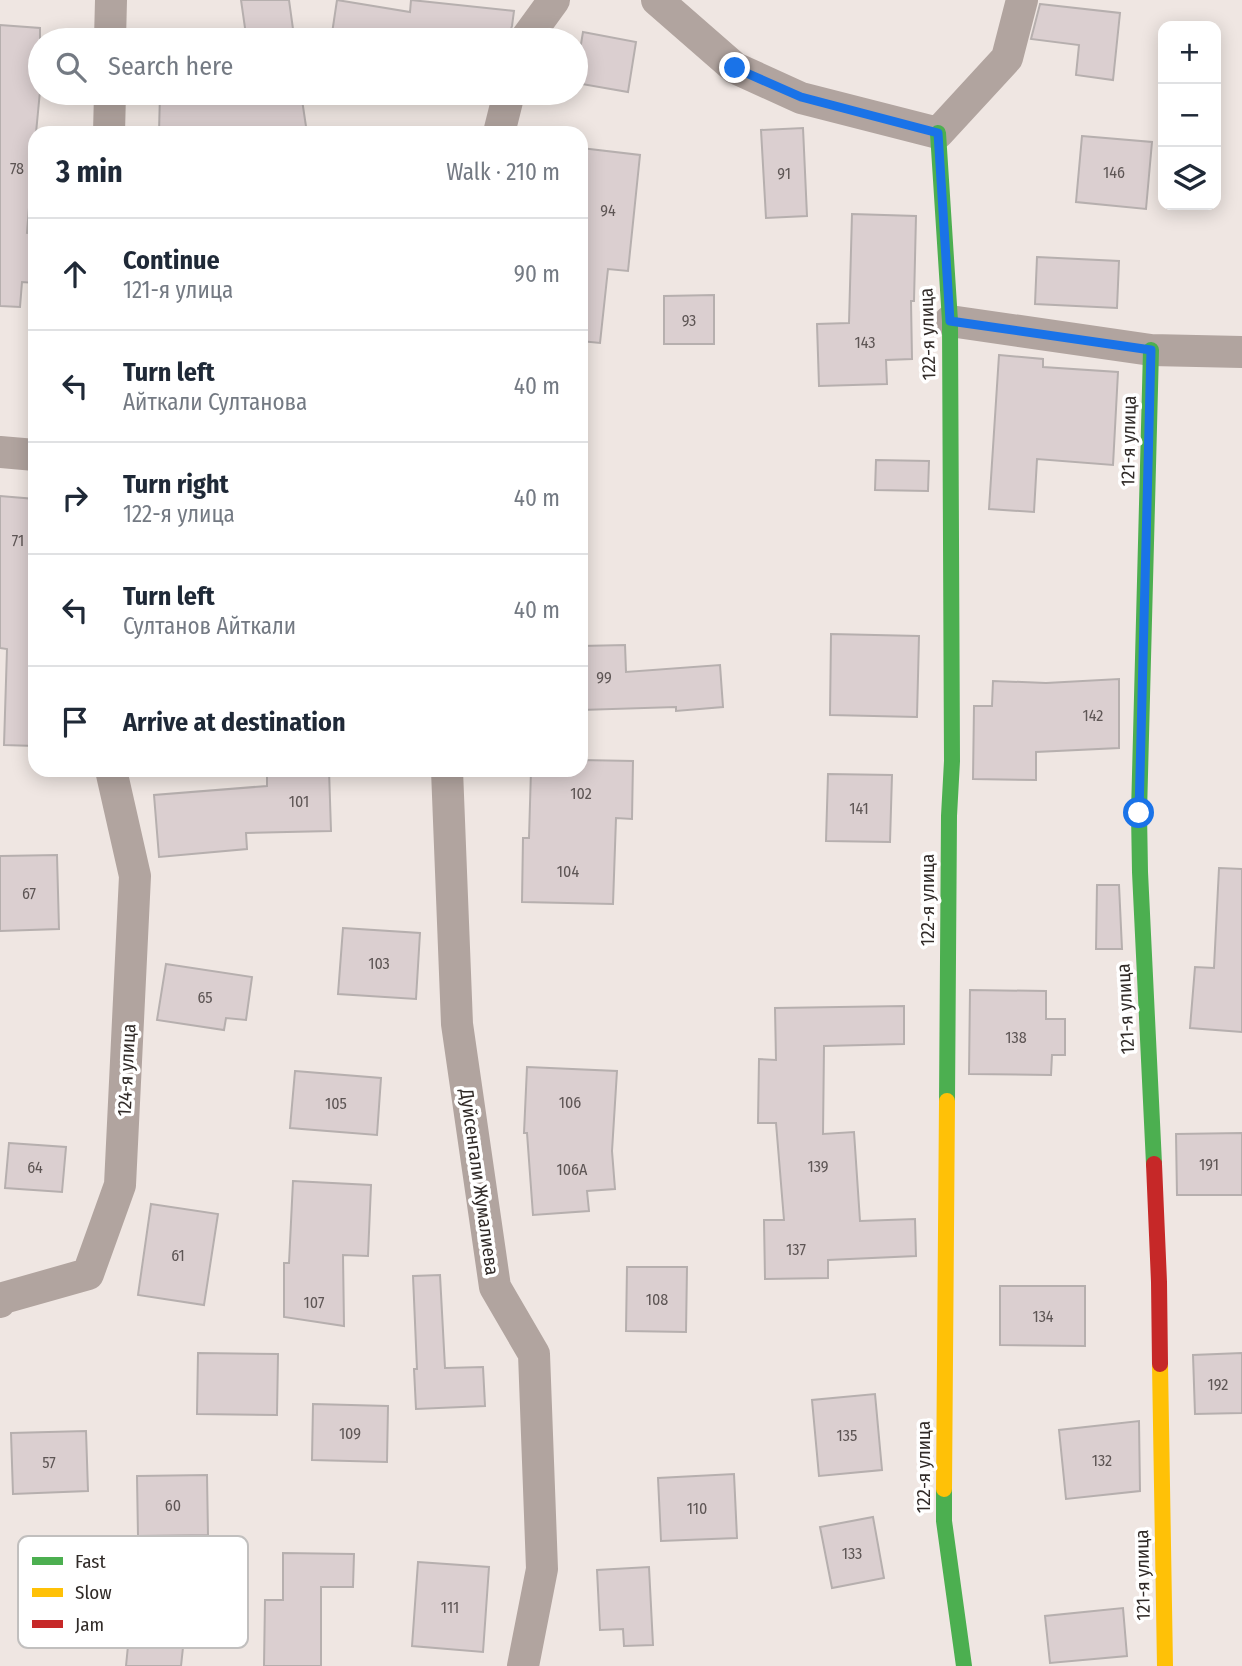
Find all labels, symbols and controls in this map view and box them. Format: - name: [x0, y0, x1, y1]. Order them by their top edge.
- map controls: [1158, 21, 1221, 210]
- button: +: [1158, 21, 1221, 84]
- search box: [28, 28, 588, 105]
- icon: search: [52, 48, 90, 86]
- text: Search here: [108, 51, 233, 82]
- route end: [719, 52, 750, 83]
- button: −: [1158, 84, 1221, 147]
- button: layers: [1158, 147, 1221, 210]
- text: 3 min: [56, 154, 123, 190]
- text: Walk · 210 m: [446, 158, 560, 186]
- house number: 78: [10, 159, 24, 178]
- house number: 146: [1103, 163, 1125, 182]
- house number: 91: [777, 164, 791, 183]
- house number: 94: [600, 201, 616, 220]
- text: Continue: [123, 245, 220, 276]
- icon: ahead: [56, 255, 94, 293]
- text: 90 m: [514, 260, 560, 288]
- text: 121-я улица: [123, 276, 233, 304]
- street label: 122-я улица: [914, 287, 941, 381]
- house number: 93: [682, 311, 696, 330]
- house number: 143: [855, 333, 875, 352]
- text: Turn left: [123, 357, 215, 388]
- icon: left: [56, 367, 94, 405]
- text: 40 m: [514, 372, 560, 400]
- text: Айткали Султанова: [123, 388, 307, 416]
- street label: 121-я улица: [1116, 395, 1141, 487]
- text: Turn right: [123, 469, 229, 500]
- icon: right: [56, 479, 94, 517]
- text: 40 m: [514, 484, 560, 512]
- text: 122-я улица: [123, 500, 235, 528]
- house number: 71: [12, 531, 24, 550]
- text: Turn left: [123, 581, 215, 612]
- icon: left: [56, 591, 94, 629]
- text: 40 m: [514, 596, 560, 624]
- text: Султанов Айткали: [123, 612, 296, 640]
- house number: 99: [596, 668, 612, 687]
- icon: arrive: [56, 703, 94, 741]
- house number: 142: [1083, 706, 1103, 725]
- text: Arrive at destination: [123, 707, 346, 738]
- house number: 102: [570, 784, 592, 803]
- house number: 101: [289, 792, 309, 811]
- route start: [1123, 797, 1154, 828]
- house number: 141: [849, 799, 869, 818]
- street label: 122-я улица: [916, 854, 939, 946]
- house number: 104: [557, 862, 579, 881]
- house number: 67: [22, 884, 37, 903]
- house number: 103: [368, 954, 390, 973]
- street label: 121-я улица: [1112, 963, 1139, 1055]
- house number: 65: [197, 988, 213, 1007]
- street label: 124-я улица: [113, 1023, 140, 1117]
- house number: 138: [1005, 1028, 1027, 1047]
- street label: Дуйсенгали Жумалиева: [455, 1086, 504, 1277]
- house number: 106: [559, 1093, 581, 1112]
- house number: 105: [325, 1094, 347, 1113]
- house number: 191: [1199, 1155, 1219, 1174]
- house number: 139: [807, 1157, 829, 1176]
- house number: 64: [27, 1158, 43, 1177]
- house number: 106А: [557, 1160, 588, 1179]
- house number: 137: [786, 1240, 806, 1259]
- house number: 61: [171, 1246, 185, 1265]
- house number: 108: [646, 1290, 668, 1309]
- house number: 107: [304, 1293, 325, 1312]
- house number: 134: [1032, 1307, 1054, 1326]
- house number: 192: [1208, 1375, 1228, 1394]
- street label: 122-я улица: [912, 1421, 935, 1513]
- house number: 109: [339, 1424, 361, 1443]
- house number: 135: [837, 1426, 857, 1445]
- house number: 132: [1092, 1451, 1112, 1470]
- house number: 57: [42, 1453, 56, 1472]
- house number: 60: [165, 1496, 181, 1515]
- house number: 110: [687, 1499, 707, 1518]
- street label: 121-я улица: [1130, 1529, 1155, 1621]
- legend: [18, 1536, 248, 1648]
- house number: 133: [842, 1544, 862, 1563]
- text: Fast: [75, 1550, 106, 1573]
- text: Slow: [75, 1581, 112, 1604]
- house number: 111: [441, 1598, 459, 1617]
- text: Jam: [75, 1613, 104, 1636]

